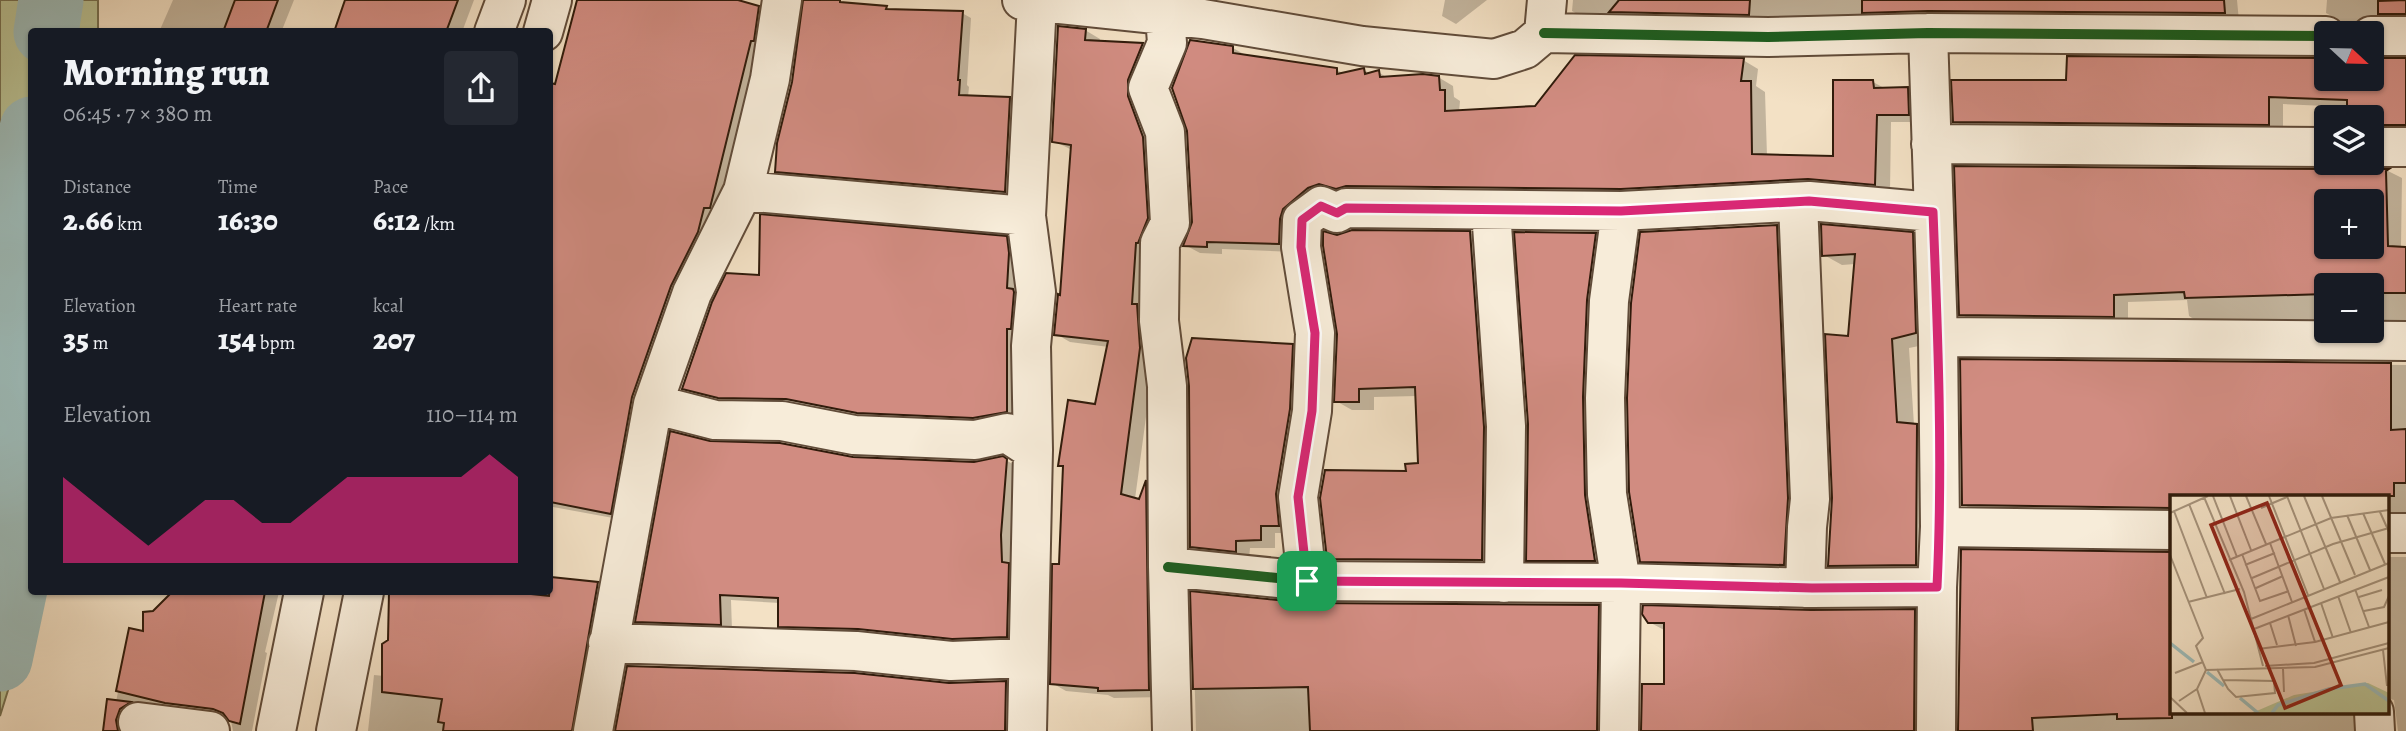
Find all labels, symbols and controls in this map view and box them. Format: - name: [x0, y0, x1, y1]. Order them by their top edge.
- north arrow: [2314, 21, 2384, 91]
- map controls: [2314, 21, 2384, 343]
- text: Morning run: [63, 46, 270, 98]
- button: share: [444, 51, 518, 125]
- text: 06:45 · 7 × 380 m: [63, 98, 212, 129]
- button: layers: [2314, 105, 2384, 175]
- text: Distance: [63, 174, 131, 200]
- text: Time: [218, 174, 257, 200]
- text: Pace: [373, 174, 408, 200]
- button: +: [2314, 189, 2384, 259]
- text: 2.66: [63, 200, 114, 240]
- text: 16:30: [218, 200, 278, 240]
- text: 6:12: [373, 200, 420, 240]
- text: km: [114, 211, 143, 237]
- text: /km: [420, 211, 455, 237]
- button: −: [2314, 273, 2384, 343]
- text: Elevation: [63, 293, 136, 319]
- text: Heart rate: [218, 293, 297, 319]
- text: kcal: [373, 293, 403, 319]
- text: 35: [63, 319, 89, 359]
- text: 154: [218, 319, 256, 359]
- text: 207: [373, 319, 415, 359]
- text: m: [89, 330, 108, 356]
- text: bpm: [256, 330, 295, 356]
- text: Elevation: [63, 399, 151, 430]
- text: 110–114 m: [426, 399, 518, 430]
- inset map: [2170, 495, 2388, 714]
- pin: [1277, 551, 1337, 611]
- icon: arrive: [1288, 562, 1326, 600]

